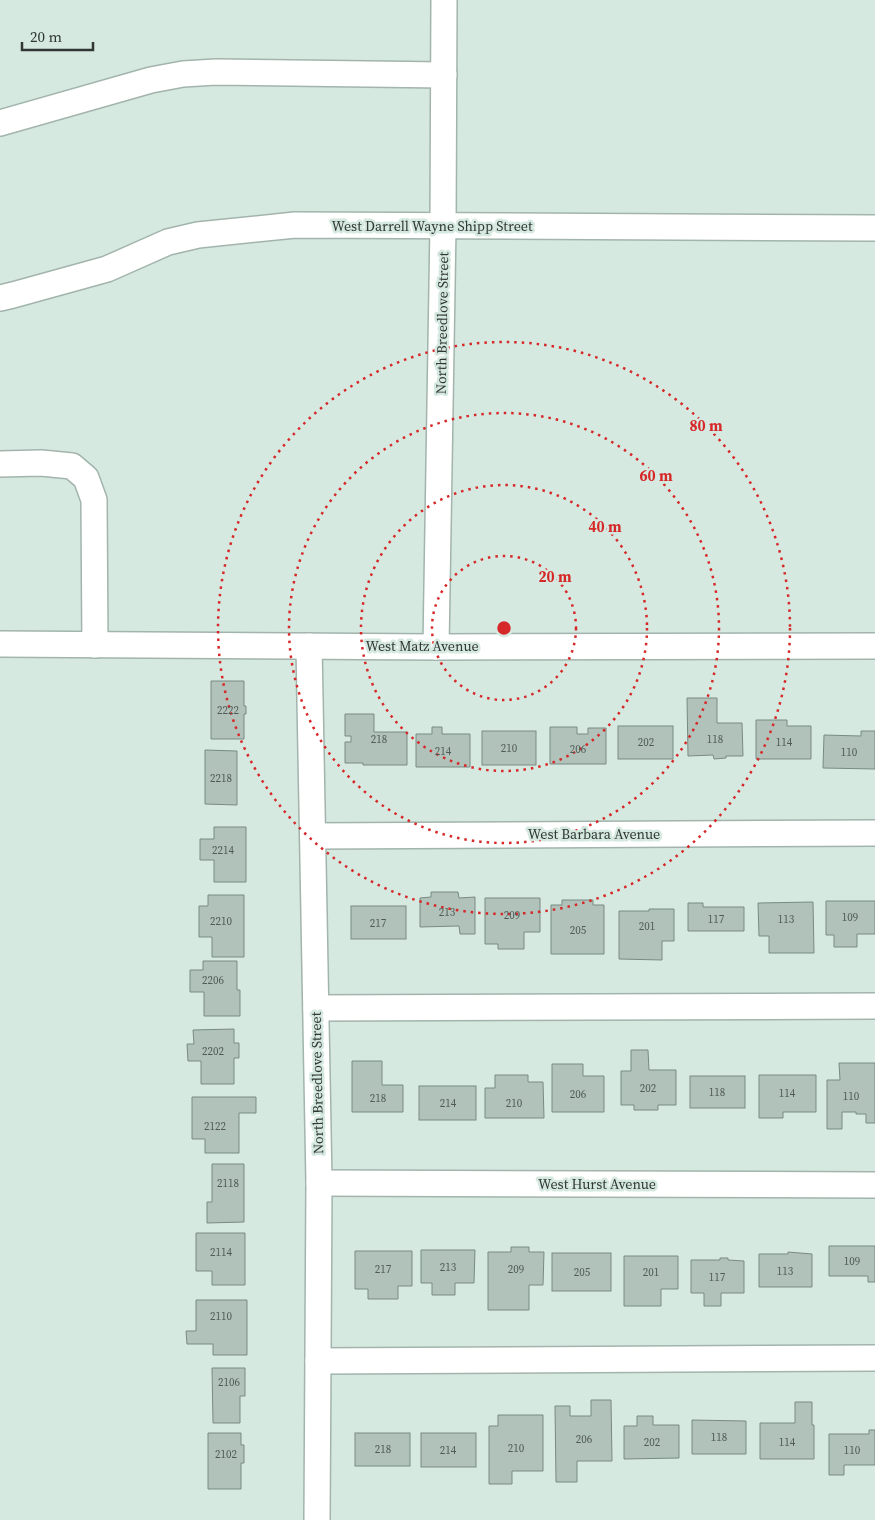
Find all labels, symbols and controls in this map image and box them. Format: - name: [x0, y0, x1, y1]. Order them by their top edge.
- scale bar: [22, 20, 94, 52]
- text: 20 m: [30, 26, 62, 47]
- street label: West Darrell Wayne Shipp Street: [331, 216, 533, 236]
- street label: North Breedlove Street: [431, 251, 453, 394]
- text: 80 m: [689, 415, 723, 436]
- text: 60 m: [639, 465, 673, 486]
- text: 40 m: [588, 516, 622, 537]
- text: 20 m: [538, 566, 572, 587]
- centre of rings: [495, 619, 513, 637]
- street label: West Matz Avenue: [365, 636, 479, 656]
- house number: 2222: [217, 703, 239, 718]
- house number: 218: [371, 732, 387, 747]
- house number: 118: [707, 732, 723, 747]
- house number: 202: [638, 735, 655, 750]
- house number: 114: [776, 735, 793, 750]
- house number: 210: [501, 741, 518, 756]
- house number: 206: [570, 742, 587, 757]
- house number: 214: [435, 744, 452, 759]
- house number: 110: [841, 745, 858, 760]
- house number: 2218: [210, 771, 232, 786]
- street label: West Barbara Avenue: [528, 824, 660, 844]
- house number: 2214: [212, 843, 234, 858]
- house number: 213: [439, 905, 456, 920]
- house number: 209: [504, 908, 520, 923]
- house number: 109: [842, 910, 858, 925]
- house number: 117: [708, 912, 725, 927]
- house number: 113: [778, 912, 795, 927]
- house number: 2210: [210, 914, 232, 929]
- house number: 217: [370, 916, 387, 931]
- house number: 201: [639, 919, 655, 934]
- house number: 205: [570, 923, 587, 938]
- house number: 2206: [202, 973, 224, 988]
- street label: North Breedlove Street: [306, 1011, 328, 1154]
- house number: 2202: [202, 1044, 224, 1059]
- house number: 202: [640, 1081, 657, 1096]
- house number: 118: [709, 1085, 725, 1100]
- house number: 114: [779, 1086, 796, 1101]
- house number: 206: [570, 1087, 587, 1102]
- house number: 110: [843, 1089, 860, 1104]
- house number: 218: [370, 1091, 386, 1106]
- house number: 214: [440, 1096, 457, 1111]
- house number: 210: [506, 1096, 523, 1111]
- house number: 2122: [204, 1119, 226, 1134]
- street label: West Hurst Avenue: [538, 1174, 656, 1194]
- house number: 2118: [217, 1176, 239, 1191]
- house number: 2114: [210, 1245, 232, 1260]
- house number: 109: [844, 1254, 860, 1269]
- house number: 213: [440, 1260, 457, 1275]
- house number: 217: [375, 1262, 392, 1277]
- house number: 209: [508, 1262, 524, 1277]
- house number: 113: [777, 1264, 794, 1279]
- house number: 205: [574, 1265, 591, 1280]
- house number: 201: [643, 1265, 659, 1280]
- house number: 117: [709, 1270, 726, 1285]
- house number: 2110: [210, 1309, 232, 1324]
- house number: 2106: [218, 1375, 240, 1390]
- house number: 118: [711, 1430, 727, 1445]
- house number: 206: [576, 1432, 593, 1447]
- house number: 202: [644, 1435, 661, 1450]
- house number: 114: [779, 1435, 796, 1450]
- house number: 210: [508, 1441, 525, 1456]
- house number: 218: [375, 1442, 391, 1457]
- house number: 214: [440, 1443, 457, 1458]
- house number: 110: [844, 1443, 861, 1458]
- house number: 2102: [215, 1447, 237, 1462]

